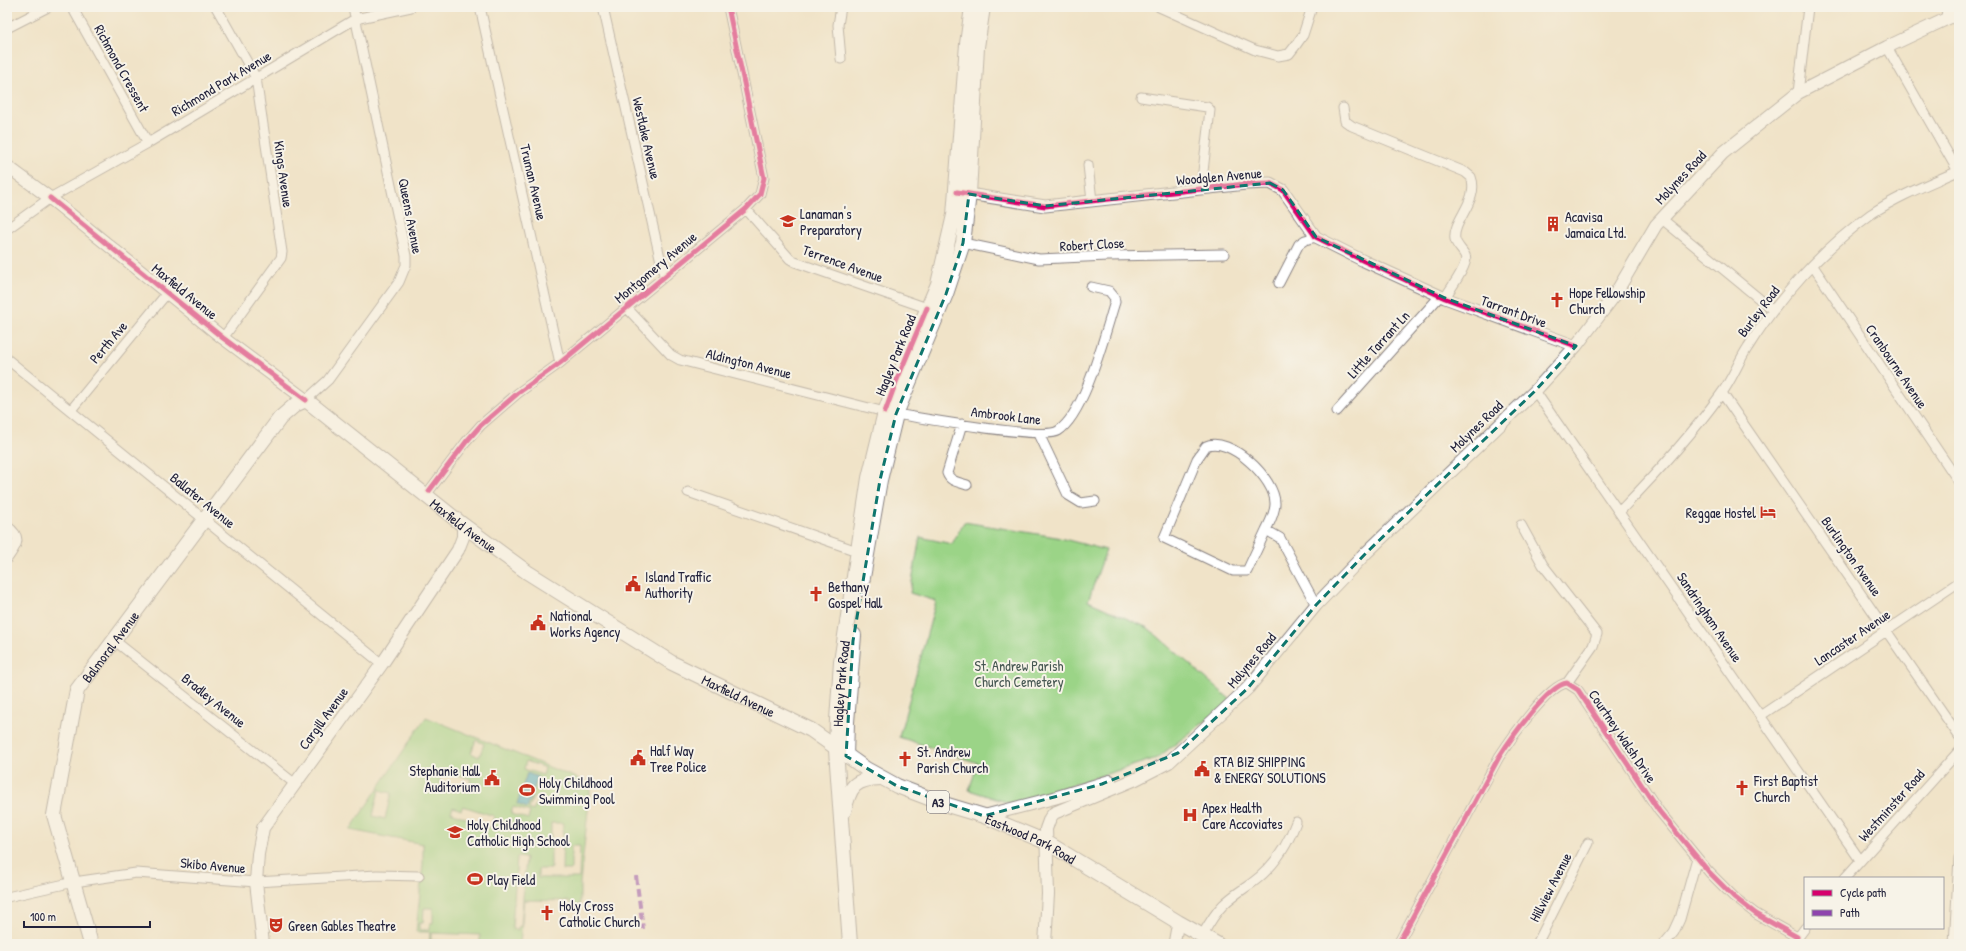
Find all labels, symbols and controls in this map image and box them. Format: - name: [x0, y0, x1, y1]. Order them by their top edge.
- street label: Richmond Cressent: [90, 21, 154, 115]
- street label: Richmond Park Avenue: [168, 46, 275, 120]
- street label: Westlake Avenue: [628, 95, 666, 181]
- street label: Kings Avenue: [269, 139, 298, 209]
- street label: Truman Avenue: [516, 142, 552, 222]
- street label: Molynes Road: [1650, 146, 1711, 209]
- street label: Woodglen Avenue: [1175, 163, 1263, 190]
- street label: Queens Avenue: [394, 177, 428, 256]
- place label: Lanaman's Preparatory: [800, 204, 862, 240]
- place label: Acavisa Jamaica Ltd.: [1565, 207, 1626, 242]
- school or university icon: Lanaman's Preparatory: [779, 212, 797, 230]
- building icon: Acavisa Jamaica Ltd.: [1544, 215, 1562, 233]
- street label: Montgomery Avenue: [610, 227, 701, 308]
- street label: Robert Close: [1059, 233, 1125, 255]
- street label: Terrence Avenue: [800, 240, 886, 287]
- street label: Maxfield Avenue: [148, 259, 222, 324]
- street label: Burley Road: [1733, 281, 1785, 341]
- place label: Hope Fellowship Church: [1569, 283, 1645, 318]
- street label: Tarrant Drive: [1478, 290, 1550, 332]
- church icon: Hope Fellowship Church: [1548, 291, 1566, 309]
- street label: Little Tarrant Ln: [1343, 306, 1413, 382]
- street label: Hagley Park Road: [870, 311, 921, 399]
- street label: Perth Ave: [85, 317, 131, 367]
- street label: Cranbourne Avenue: [1862, 320, 1932, 412]
- street label: Aldington Avenue: [704, 343, 794, 384]
- street label: Molynes Road: [1445, 395, 1508, 457]
- street label: Ambrook Lane: [970, 401, 1043, 429]
- street label: Ballater Avenue: [166, 468, 240, 532]
- street label: Maxfield Avenue: [427, 493, 501, 557]
- place label: Reggae Hostel: [1686, 503, 1756, 523]
- hotel icon: Reggae Hostel: [1759, 503, 1777, 521]
- street label: Burlington Avenue: [1817, 512, 1887, 600]
- place label: Island Traffic Authority: [645, 567, 712, 603]
- street label: Sandringham Avenue: [1672, 568, 1747, 666]
- public building icon: Island Traffic Authority: [624, 575, 642, 593]
- place label: Bethany Gospel Hall: [828, 577, 883, 613]
- church icon: Bethany Gospel Hall: [807, 585, 825, 603]
- street label: Lancaster Avenue: [1810, 604, 1894, 669]
- street label: Balmoral Avenue: [77, 606, 143, 686]
- place label: National Works Agency: [550, 606, 620, 642]
- public building icon: National Works Agency: [529, 614, 547, 632]
- street label: Molynes Road: [1222, 628, 1281, 692]
- street label: Hagley Park Road: [827, 639, 854, 727]
- park label: St. Andrew Parish Church Cemetery: [974, 656, 1064, 692]
- street label: Bradley Avenue: [177, 668, 250, 733]
- street label: Maxfield Avenue: [699, 669, 779, 721]
- street label: Cargill Avenue: [294, 683, 353, 754]
- street label: Courtney Walsh Drive: [1584, 686, 1662, 787]
- place label: Half Way Tree Police: [650, 741, 707, 776]
- place label: St. Andrew Parish Church: [917, 742, 988, 777]
- public building icon: Half Way Tree Police: [629, 749, 647, 767]
- church icon: St. Andrew Parish Church: [896, 750, 914, 768]
- place label: RTA BIZ SHIPPING & ENERGY SOLUTIONS: [1214, 752, 1326, 787]
- public building icon: RTA BIZ SHIPPING & ENERGY SOLUTIONS: [1193, 760, 1211, 778]
- place label: Stephanie Hall Auditorium: [409, 761, 481, 796]
- street label: Westminster Road: [1854, 765, 1929, 845]
- public building icon: Stephanie Hall Auditorium: [483, 769, 501, 787]
- place label: First Baptist Church: [1753, 771, 1818, 806]
- place label: Holy Childhood Swimming Pool: [539, 773, 615, 809]
- church icon: First Baptist Church: [1733, 779, 1751, 797]
- sports icon: Holy Childhood Swimming Pool: [518, 781, 536, 799]
- road number: A3: [927, 791, 949, 813]
- place label: Apex Health Care Accoviates: [1202, 798, 1283, 833]
- hospital icon: Apex Health Care Accoviates: [1181, 806, 1199, 824]
- street label: Eastwood Park Road: [983, 808, 1080, 868]
- place label: Holy Childhood Catholic High School: [467, 815, 570, 851]
- school or university icon: Holy Childhood Catholic High School: [446, 823, 464, 841]
- street label: Hillview Avenue: [1524, 849, 1576, 925]
- street label: Skibo Avenue: [180, 853, 247, 877]
- sports icon: Play Field: [466, 870, 484, 888]
- place label: Play Field: [487, 870, 536, 890]
- legend: [1804, 877, 1944, 929]
- text: Cycle path: [1840, 884, 1886, 901]
- place label: Holy Cross Catholic Church: [559, 896, 640, 931]
- scale bar: [24, 903, 150, 929]
- church icon: Holy Cross Catholic Church: [538, 904, 556, 922]
- text: Path: [1840, 904, 1860, 921]
- text: 100 m: [30, 908, 56, 925]
- theatre icon: Green Gables Theatre: [267, 916, 285, 934]
- place label: Green Gables Theatre: [288, 916, 396, 935]

